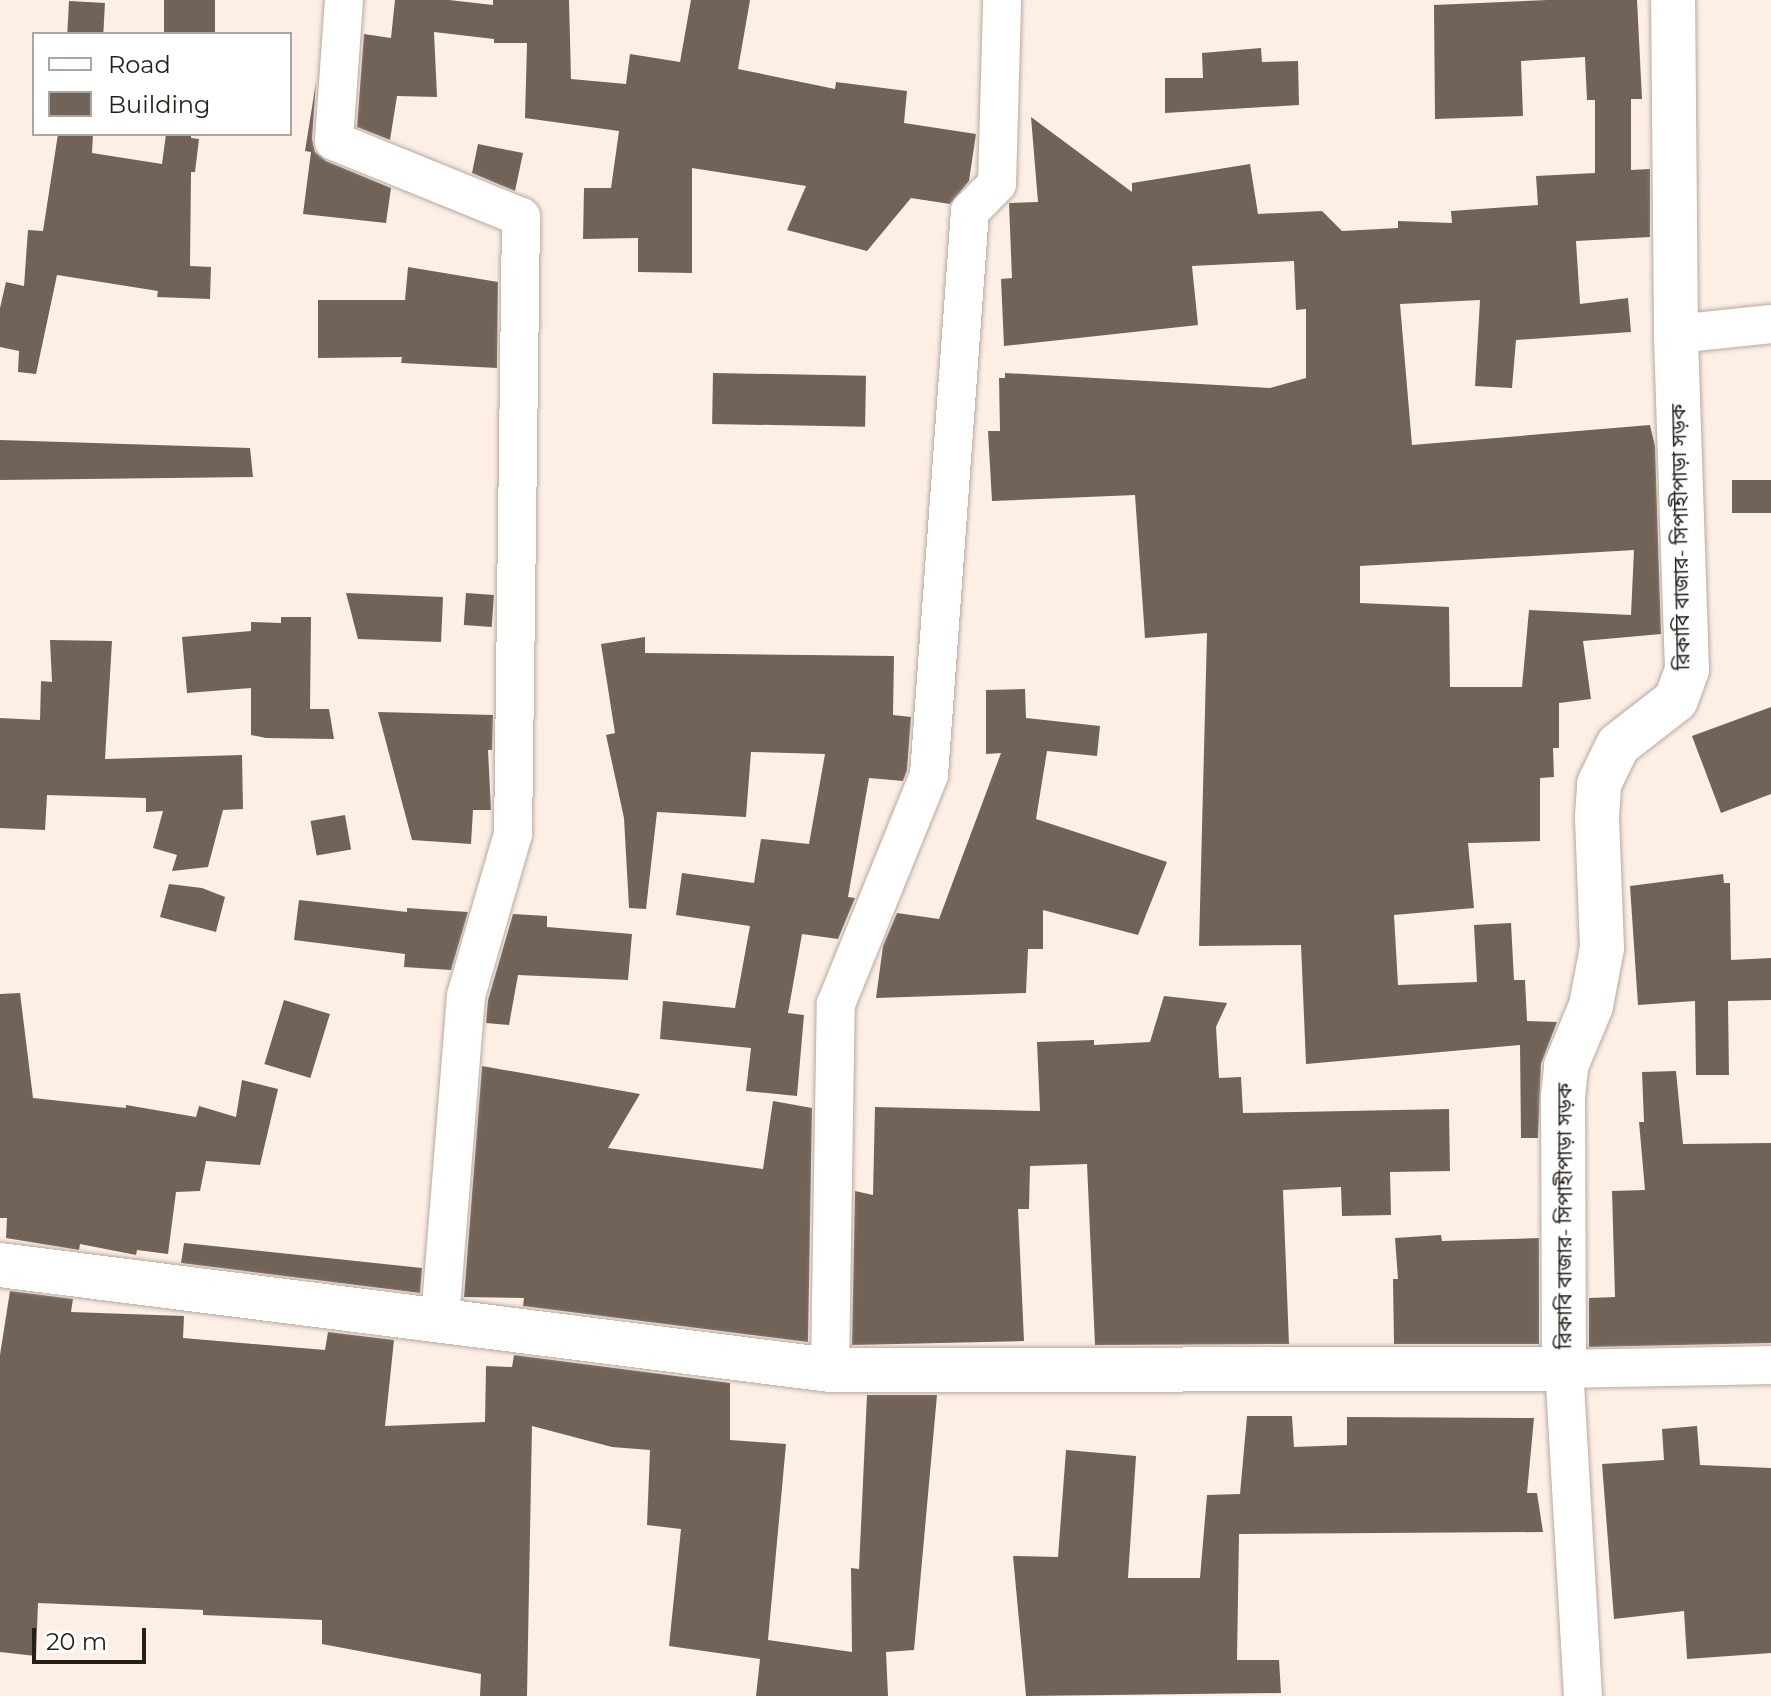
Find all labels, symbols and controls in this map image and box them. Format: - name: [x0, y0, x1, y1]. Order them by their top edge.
- legend: [32, 32, 292, 136]
- text: Road: [108, 50, 171, 79]
- text: Building: [108, 90, 211, 119]
- street label: রিকাবি বাজার- সিপাহীপাড়া সড়ক: [1667, 404, 1695, 670]
- street label: রিকাবি বাজার- সিপাহীপাড়া সড়ক: [1553, 1083, 1577, 1349]
- scale bar: [36, 1612, 150, 1662]
- text: 20 m: [46, 1627, 107, 1656]

